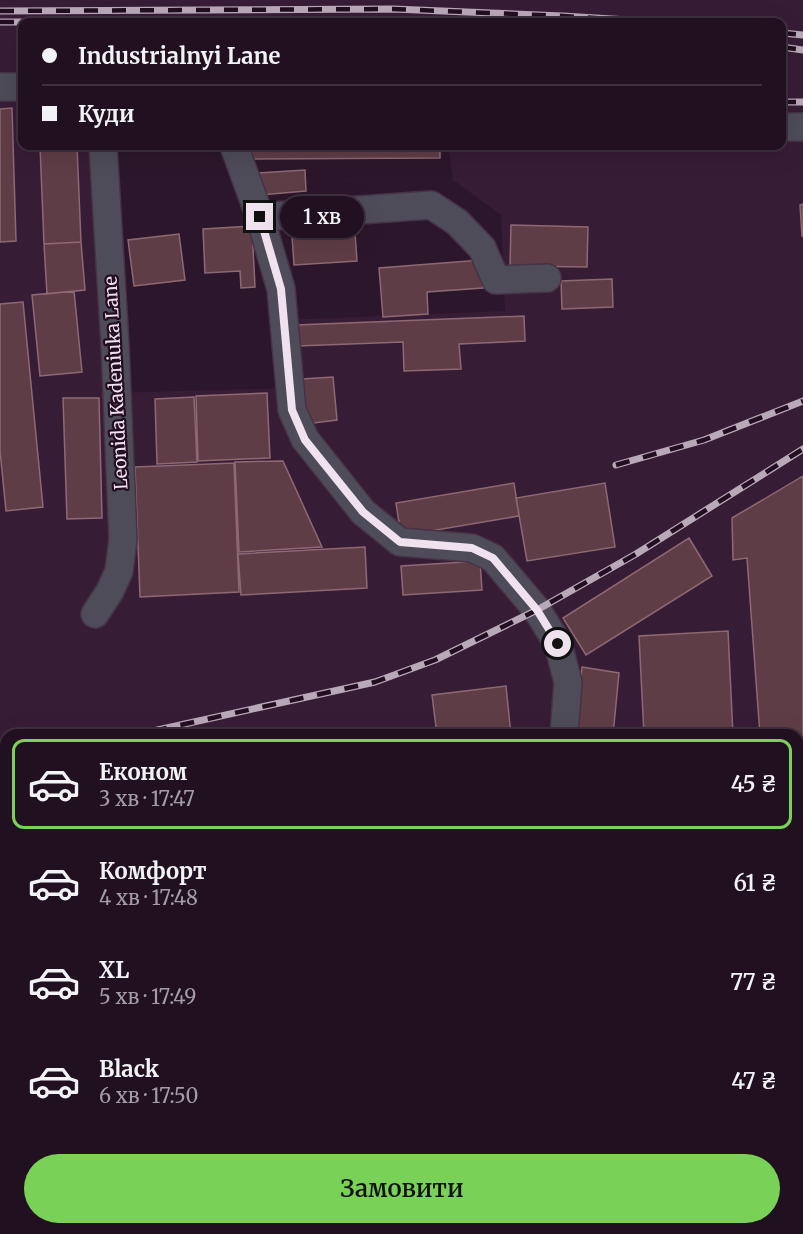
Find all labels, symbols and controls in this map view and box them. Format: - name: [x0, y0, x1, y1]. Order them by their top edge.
- text: Industrialnyi Lane: [78, 42, 280, 70]
- text: Куди: [78, 100, 135, 128]
- callout: 1 хв: [281, 196, 365, 238]
- route end: [246, 203, 273, 230]
- text: 1 хв: [303, 204, 341, 229]
- street label: Leonida Kadeniuka Lane: [98, 276, 133, 490]
- route start: [544, 630, 571, 657]
- icon: car: [27, 757, 81, 811]
- text: Економ: [99, 758, 187, 786]
- text: 45 ₴: [731, 770, 777, 798]
- text: 3 хв · 17:47: [99, 786, 195, 811]
- icon: car: [27, 856, 81, 910]
- text: Комфорт: [99, 857, 207, 885]
- text: 61 ₴: [734, 869, 777, 897]
- text: 4 хв · 17:48: [99, 885, 198, 910]
- icon: car: [27, 955, 81, 1009]
- text: XL: [99, 956, 129, 984]
- text: 77 ₴: [730, 968, 777, 996]
- text: 5 хв · 17:49: [99, 984, 196, 1009]
- icon: car: [27, 1054, 81, 1108]
- text: Black: [99, 1055, 159, 1083]
- text: 47 ₴: [731, 1067, 777, 1095]
- text: 6 хв · 17:50: [99, 1083, 198, 1108]
- button: Замовити: [24, 1154, 780, 1223]

